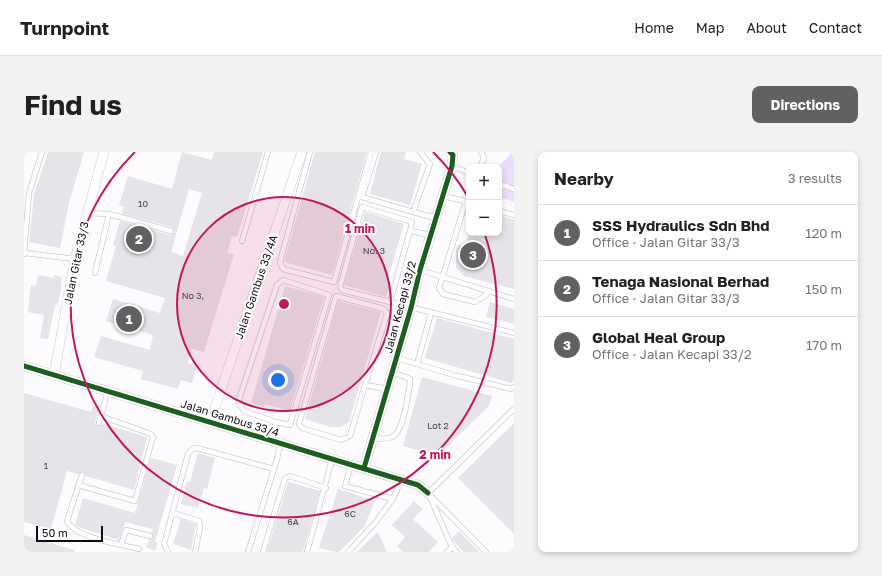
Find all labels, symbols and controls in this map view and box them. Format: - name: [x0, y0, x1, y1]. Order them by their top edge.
- text: Turnpoint: [20, 16, 109, 39]
- text: Home: [634, 19, 674, 36]
- text: Map: [696, 19, 724, 36]
- text: About: [746, 19, 787, 36]
- text: Contact: [809, 19, 862, 36]
- button: Directions: [752, 86, 858, 123]
- text: Find us: [24, 88, 122, 121]
- map controls: [466, 164, 502, 236]
- button: +: [466, 164, 502, 200]
- text: Nearby: [554, 168, 614, 189]
- text: 3 results: [788, 170, 842, 186]
- house number: 10: [138, 198, 148, 209]
- button: −: [466, 200, 502, 236]
- text: SSS Hydraulics Sdn Bhd: [592, 216, 769, 234]
- street label: Jalan Gitar 33/3: [60, 220, 91, 306]
- text: 1 min: [345, 221, 375, 236]
- pin: 2: [126, 224, 152, 254]
- text: 1: [564, 225, 570, 241]
- text: 120 m: [805, 225, 842, 241]
- street label: Jalan Gambus 33/4A: [232, 232, 280, 341]
- text: Office · Jalan Gitar 33/3: [592, 234, 740, 250]
- pin: 3: [460, 240, 486, 270]
- house number: No. 3: [363, 245, 385, 256]
- street label: Jalan Kecapi 33/2: [381, 260, 418, 354]
- text: Tenaga Nasional Berhad: [592, 272, 769, 290]
- text: 2: [563, 281, 571, 297]
- text: 150 m: [805, 281, 842, 297]
- house number: No 3,: [182, 290, 204, 301]
- text: Office · Jalan Gitar 33/3: [592, 290, 740, 306]
- centre of rings: [277, 297, 291, 311]
- pin: 1: [116, 304, 142, 334]
- text: Global Heal Group: [592, 328, 725, 346]
- text: 3: [563, 337, 571, 353]
- text: 170 m: [806, 337, 842, 353]
- text: Office · Jalan Kecapi 33/2: [592, 346, 751, 362]
- your location: [268, 370, 288, 390]
- street label: Jalan Gambus 33/4: [179, 396, 281, 439]
- house number: Lot 2: [427, 420, 449, 431]
- text: 2 min: [419, 447, 451, 462]
- house number: 1: [44, 460, 49, 471]
- house number: 6C: [344, 508, 356, 519]
- house number: 6A: [287, 516, 299, 527]
- scale bar: [36, 524, 103, 543]
- text: 50 m: [42, 526, 68, 539]

